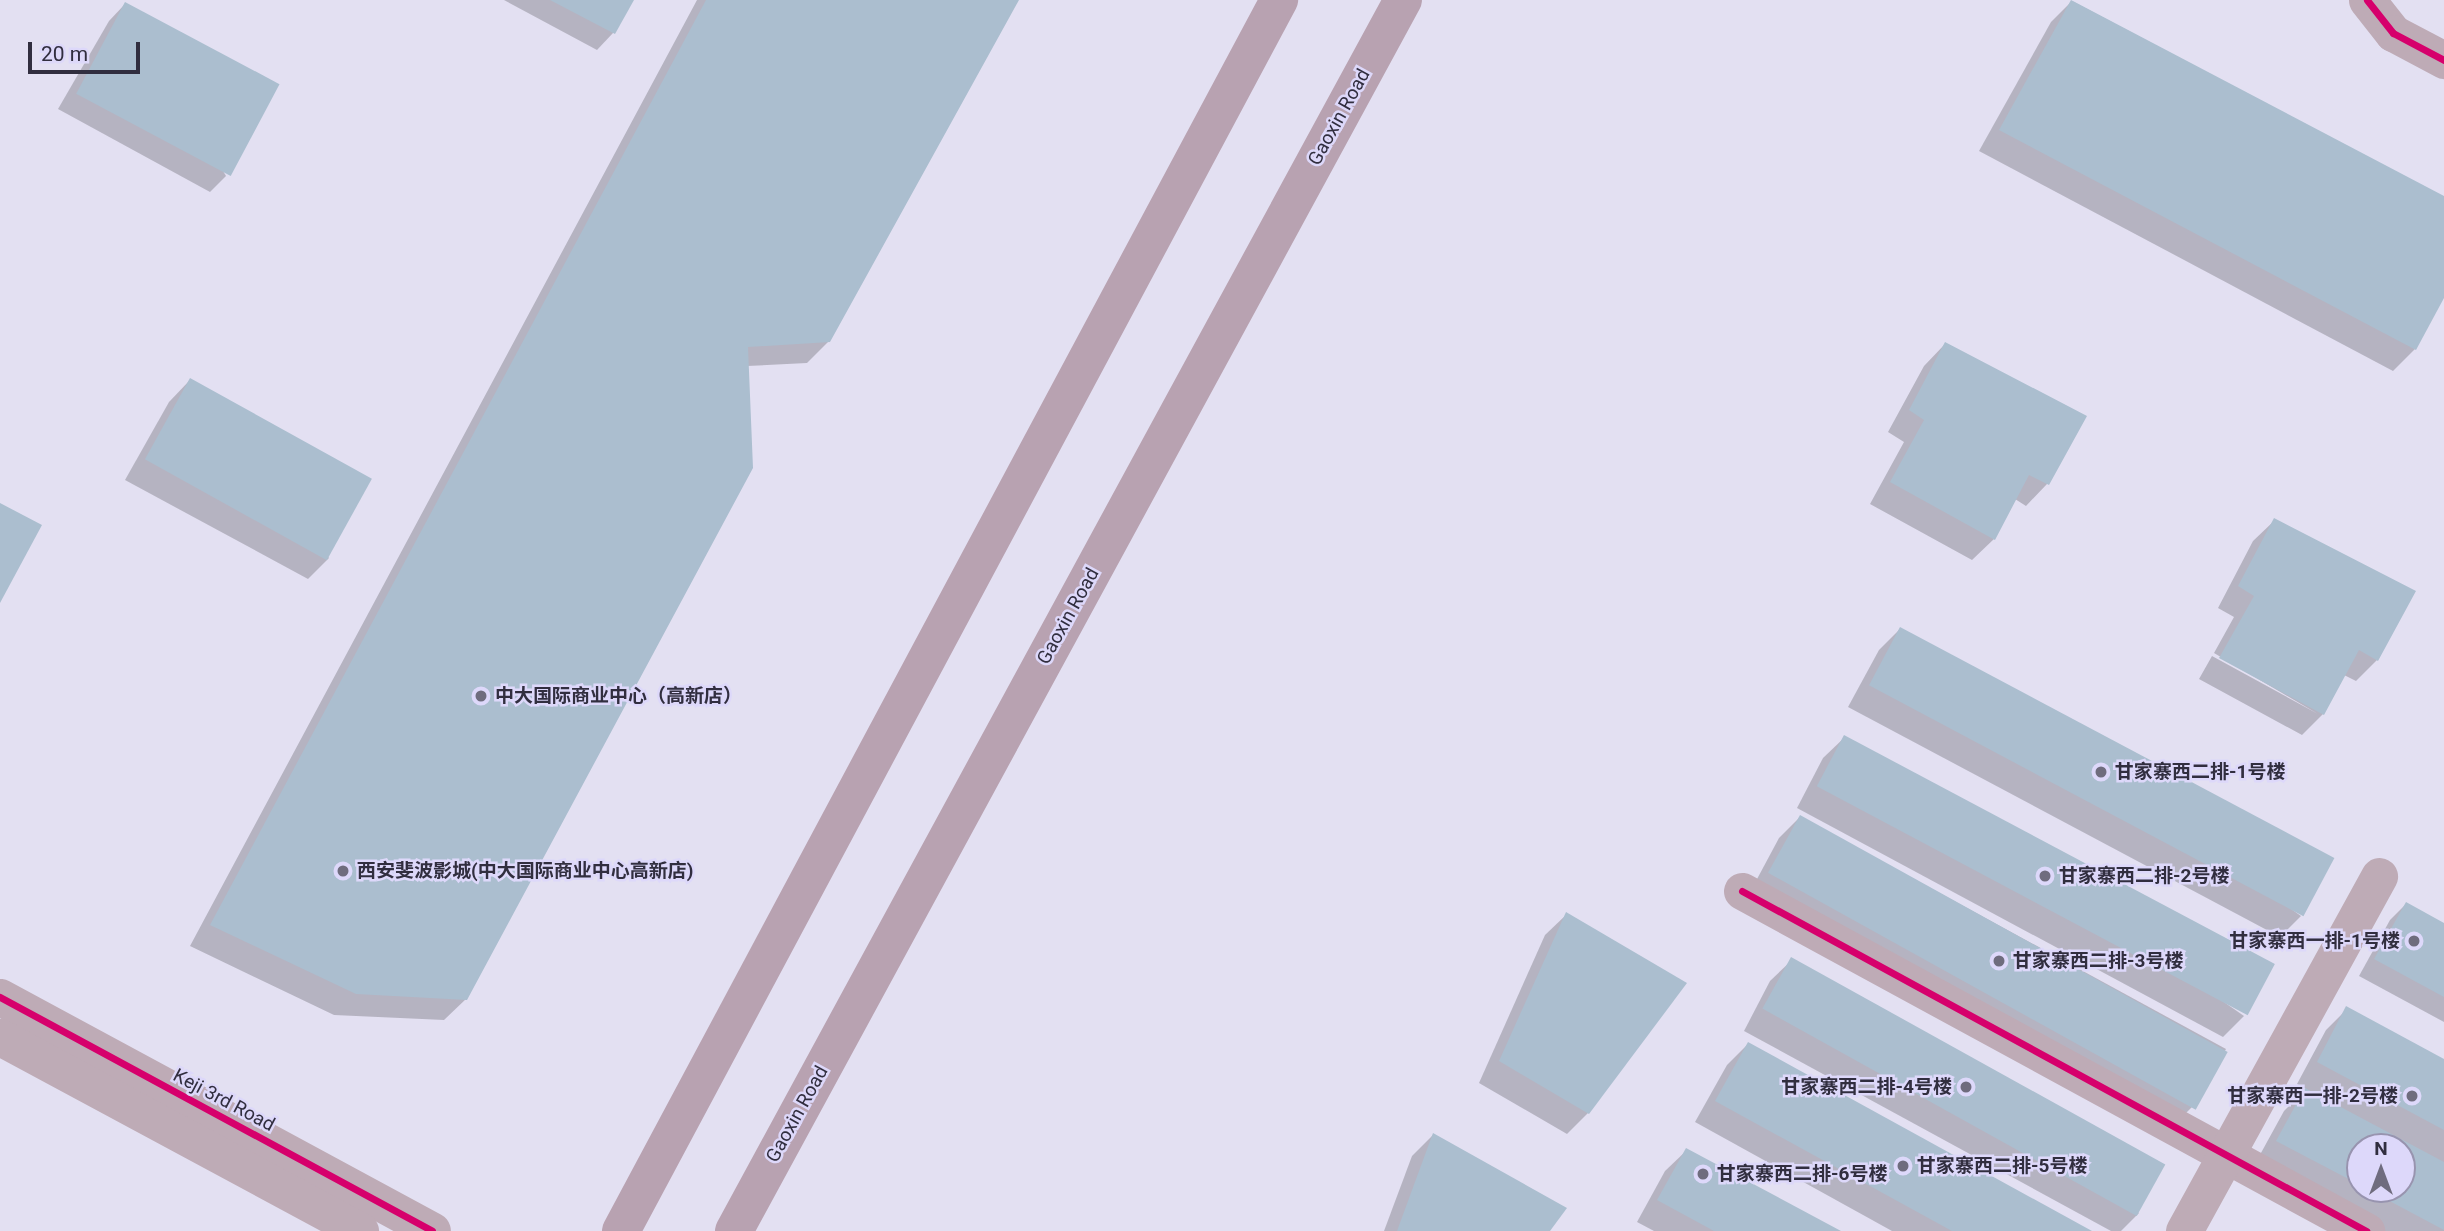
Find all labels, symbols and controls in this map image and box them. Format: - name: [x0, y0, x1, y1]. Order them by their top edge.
- scale bar: [32, 28, 144, 72]
- text: 20 m: [41, 42, 88, 66]
- street label: Gaoxin Road: [1303, 65, 1375, 169]
- street label: Gaoxin Road: [1032, 564, 1104, 668]
- place label: 中大国际商业中心（高新店）: [495, 685, 742, 707]
- marker: 中大国际商业中心（高新店）: [473, 688, 489, 704]
- place label: 甘家寨西二排-1号楼: [2115, 761, 2285, 783]
- marker: 甘家寨西二排-1号楼: [2093, 764, 2109, 780]
- place label: 西安斐波影城(中大国际商业中心高新店): [357, 860, 693, 882]
- marker: 西安斐波影城(中大国际商业中心高新店): [335, 863, 351, 879]
- place label: 甘家寨西二排-2号楼: [2059, 865, 2229, 887]
- marker: 甘家寨西二排-2号楼: [2037, 868, 2053, 884]
- place label: 甘家寨西一排-1号楼: [2230, 930, 2400, 952]
- marker: 甘家寨西一排-1号楼: [2406, 933, 2422, 949]
- place label: 甘家寨西二排-3号楼: [2013, 950, 2183, 972]
- marker: 甘家寨西二排-3号楼: [1991, 953, 2007, 969]
- street label: Gaoxin Road: [761, 1062, 833, 1166]
- street label: Keji 3rd Road: [169, 1064, 279, 1136]
- place label: 甘家寨西二排-4号楼: [1782, 1076, 1952, 1098]
- marker: 甘家寨西二排-4号楼: [1958, 1079, 1974, 1095]
- place label: 甘家寨西一排-2号楼: [2228, 1085, 2398, 1107]
- marker: 甘家寨西一排-2号楼: [2404, 1088, 2420, 1104]
- north arrow: [2346, 1133, 2416, 1203]
- text: N: [2374, 1137, 2388, 1160]
- place label: 甘家寨西二排-5号楼: [1917, 1155, 2087, 1177]
- marker: 甘家寨西二排-5号楼: [1895, 1158, 1911, 1174]
- place label: 甘家寨西二排-6号楼: [1717, 1163, 1887, 1185]
- marker: 甘家寨西二排-6号楼: [1695, 1166, 1711, 1182]

